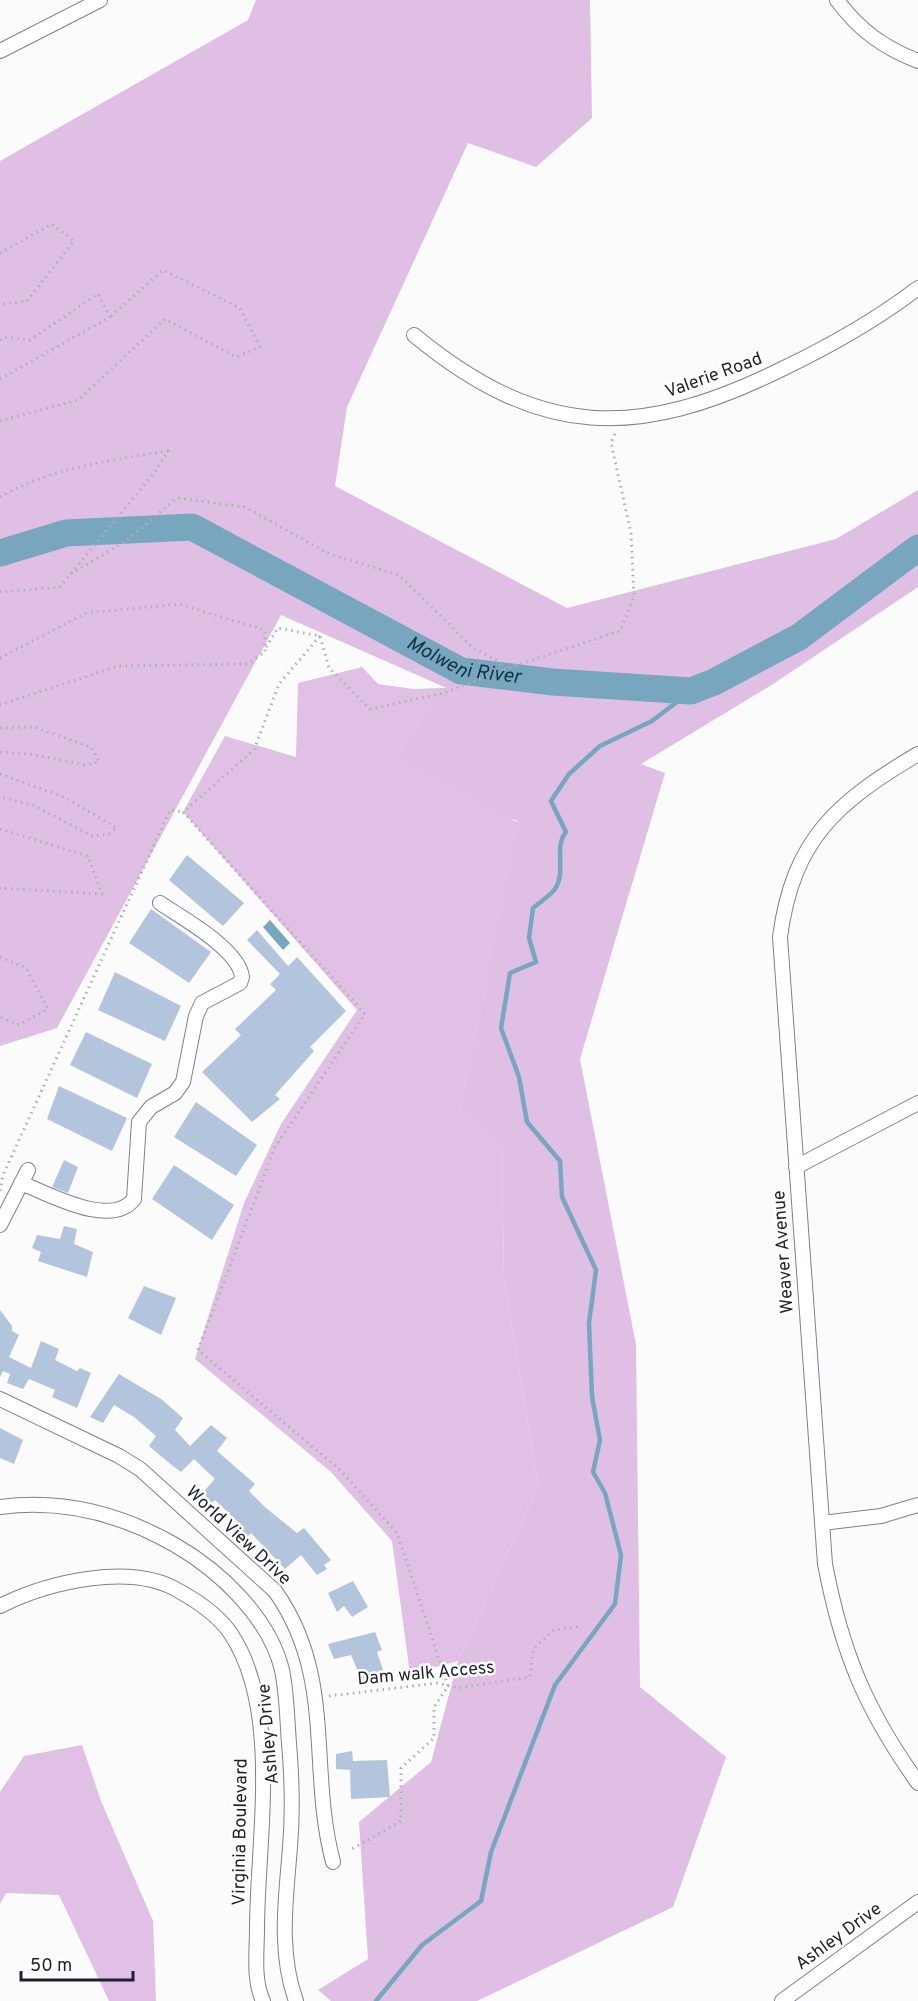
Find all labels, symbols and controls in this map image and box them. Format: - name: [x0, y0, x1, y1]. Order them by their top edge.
- street label: Valerie Road: [662, 348, 766, 404]
- water label: Molweni River: [401, 631, 524, 691]
- street label: Weaver Avenue: [768, 1190, 800, 1314]
- street label: World View Drive: [181, 1481, 295, 1591]
- street label: Dam walk Access: [356, 1657, 496, 1691]
- street label: Ashley Drive: [253, 1683, 285, 1785]
- street label: Virginia Boulevard: [228, 1758, 254, 1906]
- street label: Ashley Drive: [791, 1898, 887, 1976]
- scale bar: [21, 1944, 134, 1982]
- text: 50 m: [30, 1955, 72, 1978]

